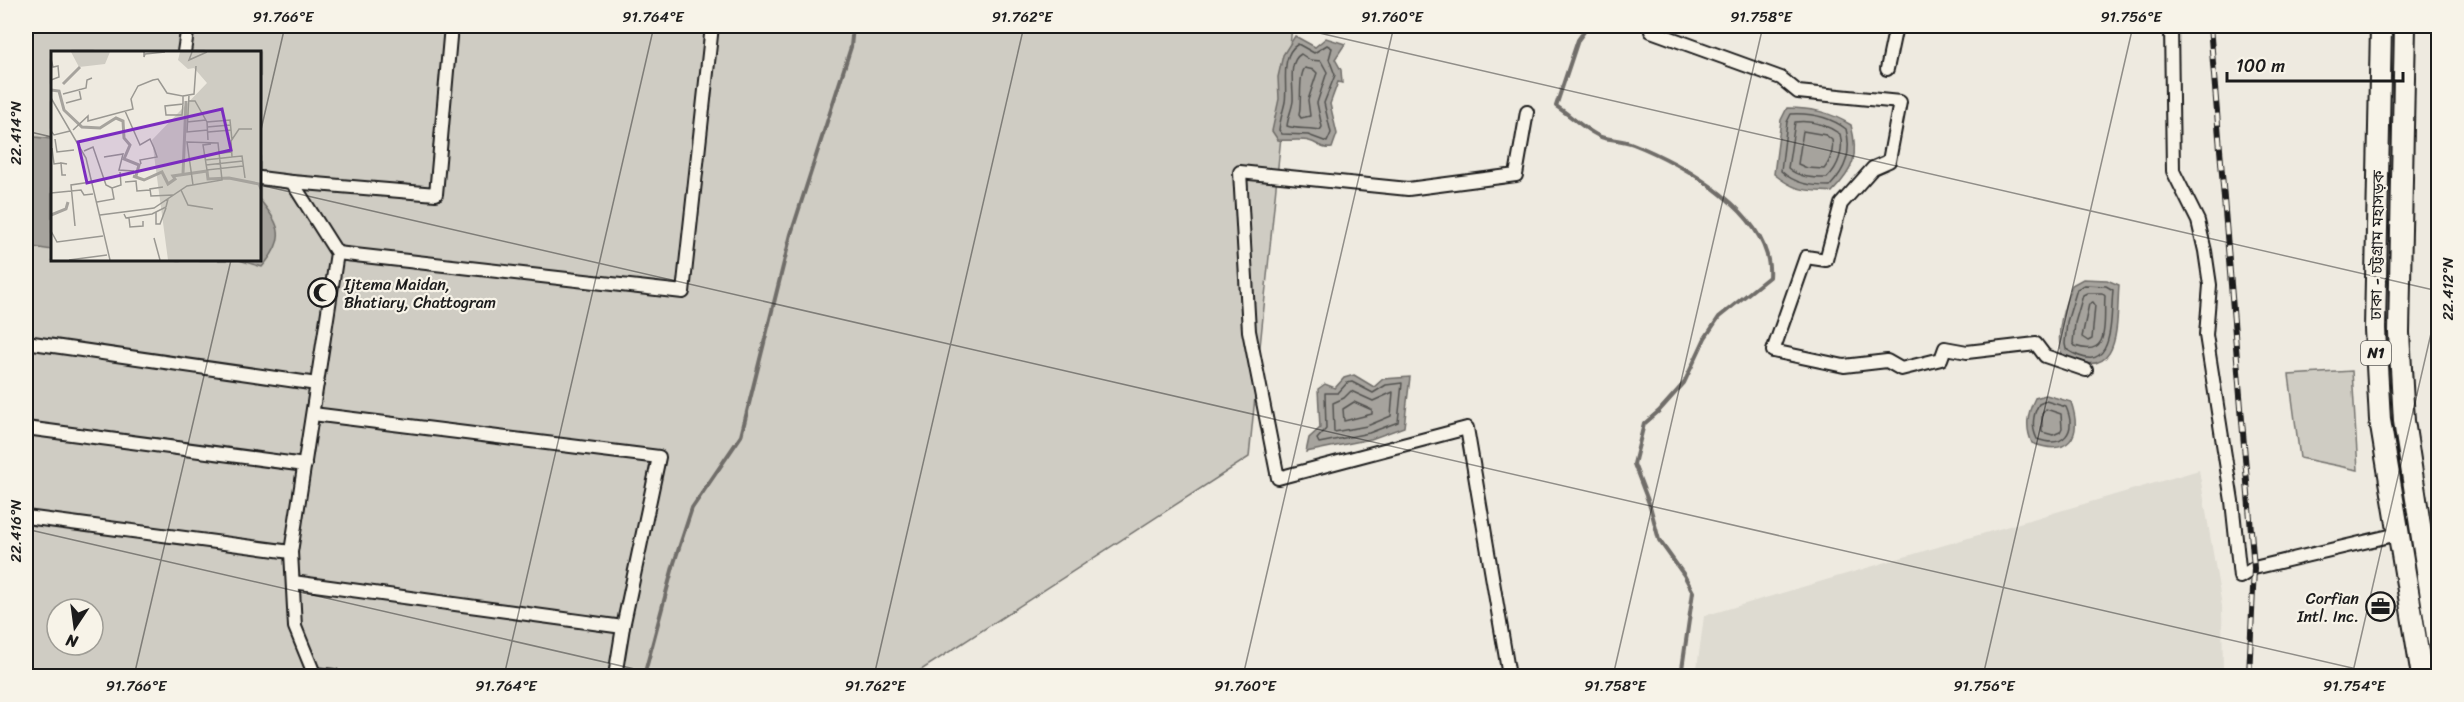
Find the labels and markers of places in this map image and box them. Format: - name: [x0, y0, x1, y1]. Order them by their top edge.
- place label: Ijtema Maidan, Bhatiary, Chattogram: [343, 270, 496, 317]
- mosque icon: Ijtema Maidan, Bhatiary, Chattogram: [307, 277, 339, 309]
- place label: Corfian Intl. Inc.: [2296, 584, 2359, 631]
- office icon: Corfian Intl. Inc.: [2364, 591, 2396, 623]

